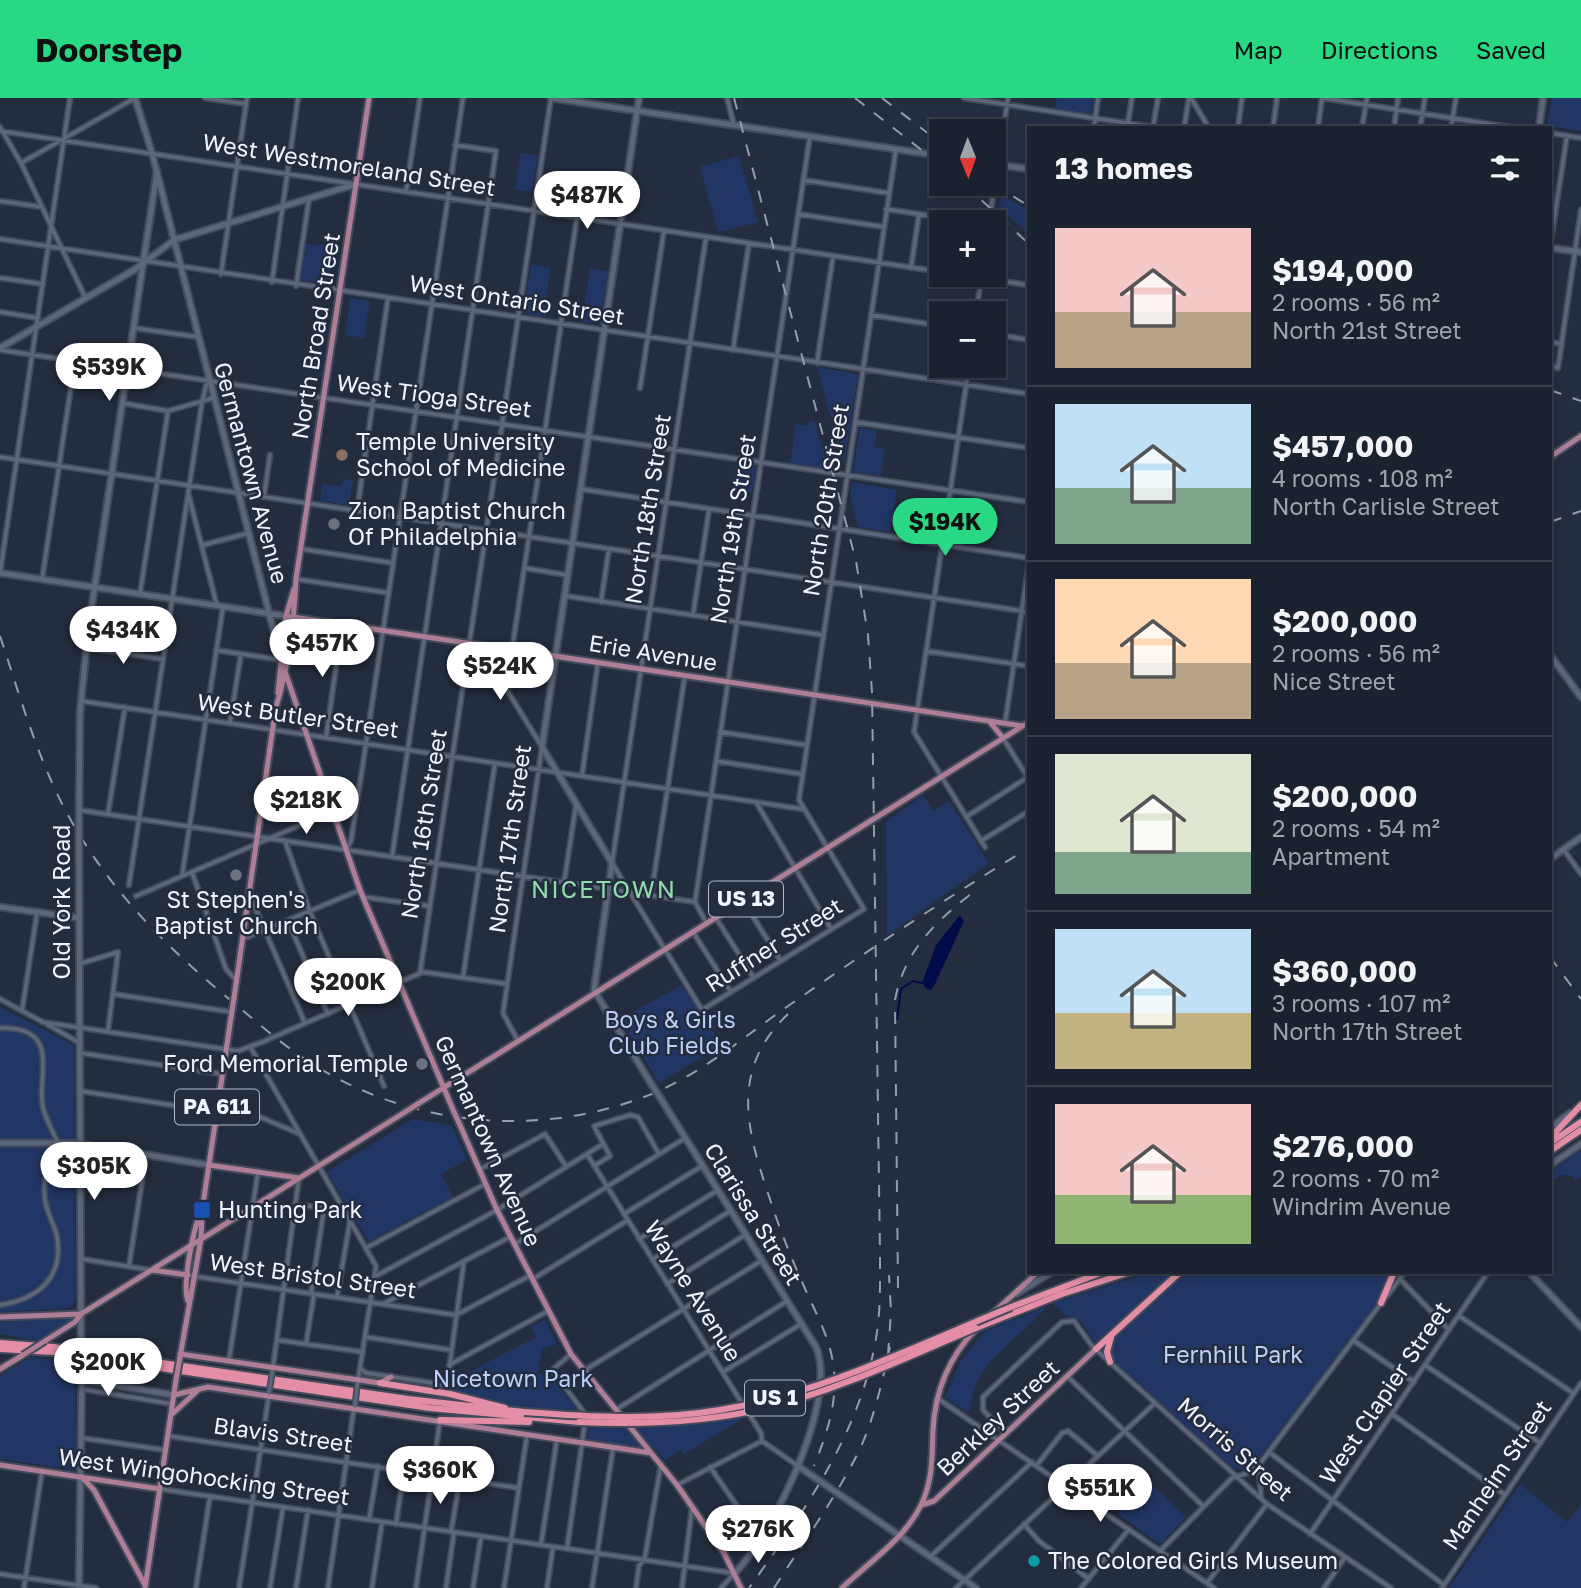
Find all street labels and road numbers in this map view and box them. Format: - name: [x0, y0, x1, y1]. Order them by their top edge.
- street label: West Westmoreland Street: [201, 127, 498, 201]
- street label: North Broad Street: [285, 231, 345, 441]
- street label: West Ontario Street: [408, 268, 627, 330]
- street label: Germantown Avenue: [209, 359, 295, 587]
- street label: West Tioga Street: [335, 367, 534, 423]
- street label: North 20th Street: [796, 402, 854, 598]
- street label: North 18th Street: [618, 412, 676, 606]
- street label: North 19th Street: [703, 432, 761, 626]
- street label: Erie Avenue: [587, 628, 719, 676]
- street label: West Butler Street: [195, 687, 401, 743]
- street label: North 16th Street: [394, 727, 452, 921]
- street label: North 17th Street: [482, 743, 536, 935]
- street label: Old York Road: [47, 825, 75, 979]
- road number: US 13: [709, 882, 783, 916]
- street label: Ruffner Street: [700, 891, 847, 997]
- street label: Germantown Avenue: [430, 1031, 548, 1251]
- road number: PA 611: [175, 1090, 259, 1124]
- street label: Clarissa Street: [699, 1137, 809, 1290]
- street label: Wayne Avenue: [639, 1215, 748, 1366]
- street label: West Bristol Street: [208, 1247, 418, 1303]
- street label: West Clapier Street: [1313, 1296, 1456, 1489]
- street label: Berkley Street: [930, 1353, 1064, 1481]
- road number: US 1: [745, 1380, 805, 1416]
- street label: Morris Street: [1172, 1391, 1299, 1506]
- street label: Manheim Street: [1436, 1394, 1557, 1555]
- street label: Blavis Street: [212, 1410, 355, 1458]
- street label: West Wingohocking Street: [57, 1442, 352, 1510]

